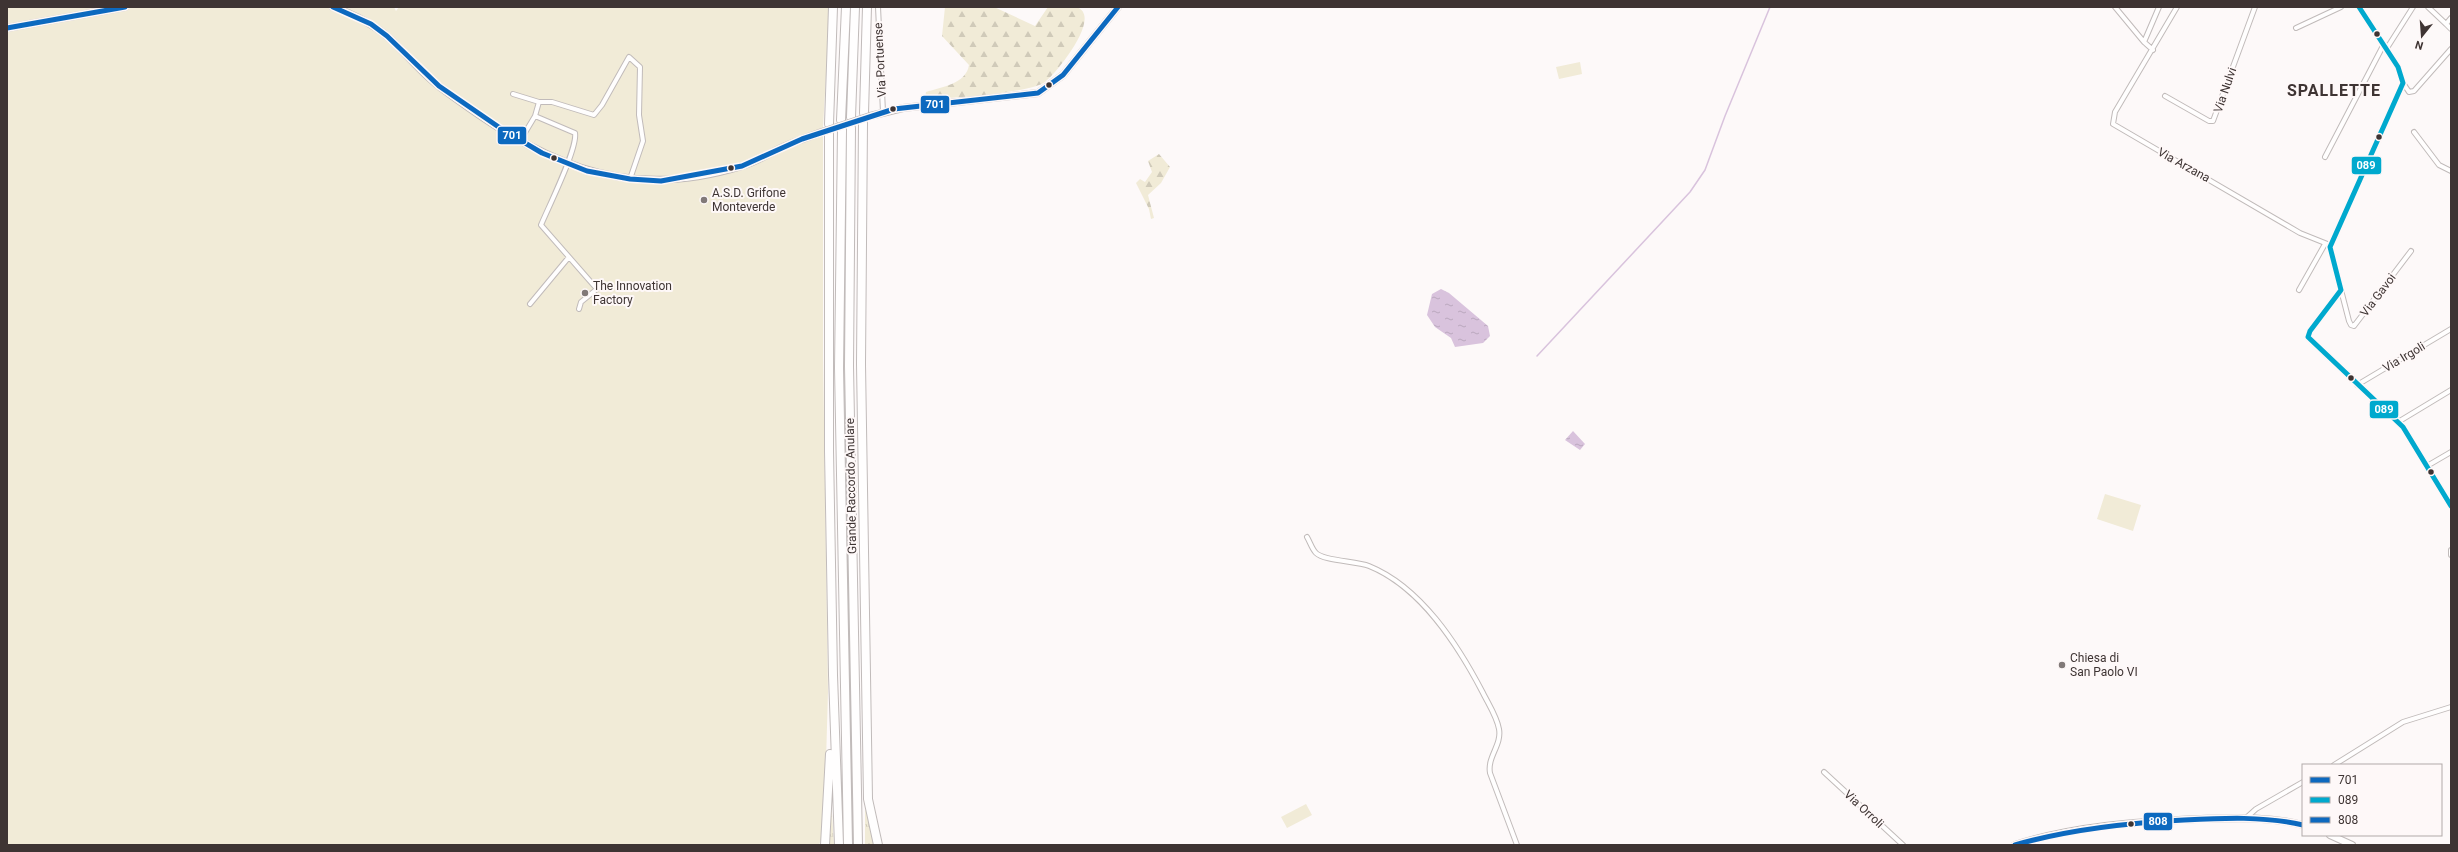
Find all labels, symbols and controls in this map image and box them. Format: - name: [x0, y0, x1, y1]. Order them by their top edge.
- north arrow: [2402, 16, 2442, 56]
- street label: Via Portuense: [871, 22, 889, 98]
- unlabelled marker: [2372, 29, 2382, 39]
- text: N: [2413, 38, 2425, 52]
- street label: Via Nulvi: [2211, 65, 2239, 114]
- unlabelled marker: [1044, 80, 1054, 90]
- district label: SPALLETTE: [2287, 81, 2381, 100]
- line badge: 701: [920, 95, 950, 114]
- text: 701: [926, 98, 944, 111]
- unlabelled marker: [888, 104, 898, 114]
- line badge: 701: [497, 126, 527, 145]
- text: 701: [503, 129, 521, 142]
- unlabelled marker: [2374, 132, 2384, 142]
- street label: Via Arzana: [2155, 145, 2213, 185]
- unlabelled marker: [549, 153, 559, 163]
- line badge: 089: [2351, 156, 2382, 175]
- text: 089: [2357, 159, 2375, 172]
- unlabelled marker: [726, 163, 736, 173]
- place label: A.S.D. Grifone Monteverde: [712, 186, 786, 214]
- marker: A.S.D. Grifone Monteverde: [699, 195, 709, 205]
- street label: Via Gavoi: [2357, 271, 2399, 319]
- place label: The Innovation Factory: [593, 279, 672, 307]
- marker: The Innovation Factory: [580, 288, 590, 298]
- street label: Via Irgoli: [2380, 339, 2428, 375]
- unlabelled marker: [2346, 373, 2356, 383]
- line badge: 089: [2369, 400, 2399, 419]
- text: 089: [2375, 403, 2393, 416]
- street label: Grande Raccordo Anulare: [843, 418, 859, 554]
- unlabelled marker: [2426, 467, 2436, 477]
- place label: Chiesa di San Paolo VI: [2070, 651, 2138, 679]
- marker: Chiesa di San Paolo VI: [2057, 660, 2067, 670]
- legend: [2302, 764, 2442, 836]
- text: 701: [2338, 773, 2358, 787]
- street label: Via Orroli: [1841, 787, 1887, 831]
- text: 089: [2338, 793, 2358, 807]
- line badge: 808: [2143, 812, 2173, 831]
- text: 808: [2338, 813, 2358, 827]
- text: 808: [2149, 815, 2167, 828]
- unlabelled marker: [2126, 819, 2136, 829]

